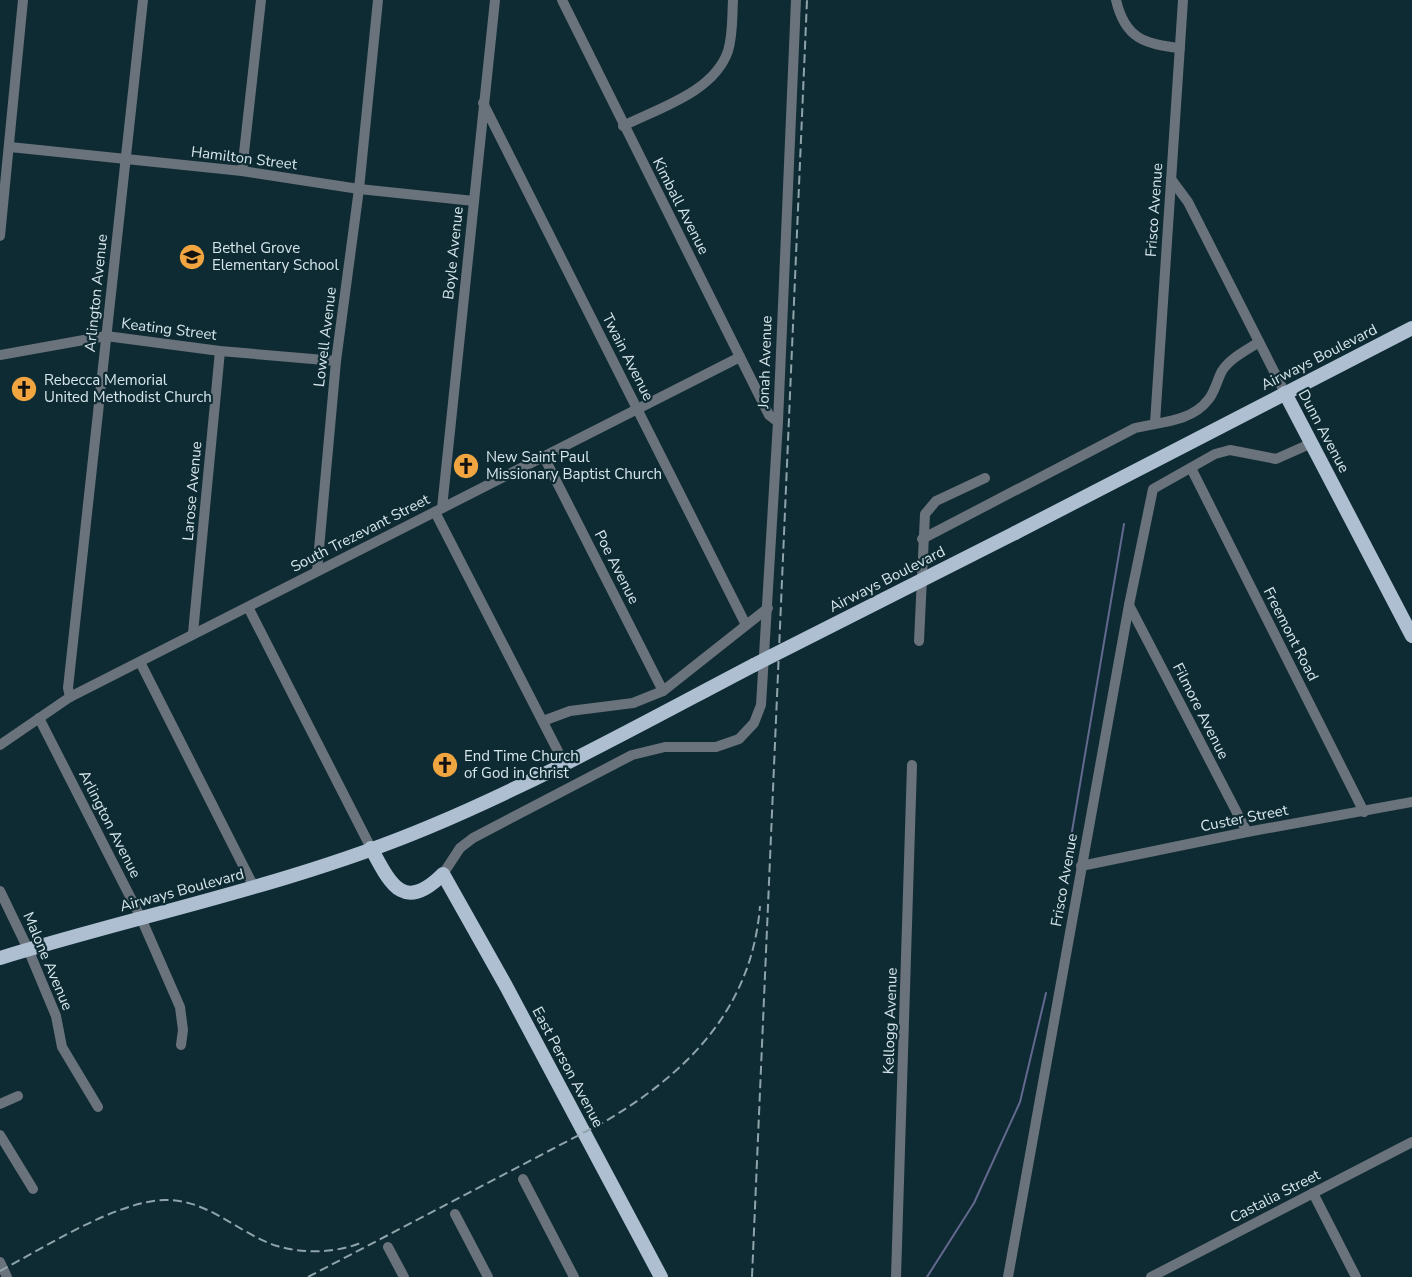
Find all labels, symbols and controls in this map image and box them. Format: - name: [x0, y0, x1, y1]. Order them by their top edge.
- street label: Hamilton Street: [190, 142, 299, 175]
- street label: Kimball Avenue: [648, 154, 714, 258]
- street label: Frisco Avenue: [1141, 162, 1167, 258]
- street label: Boyle Avenue: [438, 206, 468, 300]
- street label: Arlington Avenue: [80, 233, 112, 353]
- place label: Bethel Grove Elementary School: [212, 238, 339, 275]
- school or university icon: Bethel Grove Elementary School: [177, 242, 207, 272]
- street label: Lowell Avenue: [309, 286, 341, 388]
- street label: Twain Avenue: [597, 310, 659, 404]
- street label: Keating Street: [120, 313, 219, 345]
- street label: Jonah Avenue: [753, 315, 777, 410]
- street label: Airways Boulevard: [1257, 319, 1381, 395]
- place label: Rebecca Memorial United Methodist Church: [44, 370, 212, 407]
- church icon: Rebecca Memorial United Methodist Church: [9, 374, 39, 404]
- street label: Dunn Avenue: [1294, 386, 1354, 476]
- street label: Larose Avenue: [178, 440, 206, 542]
- place label: New Saint Paul Missionary Baptist Church: [486, 447, 662, 484]
- church icon: New Saint Paul Missionary Baptist Church: [451, 451, 481, 481]
- street label: South Trezevant Street: [287, 489, 434, 577]
- street label: Poe Avenue: [590, 527, 644, 607]
- street label: Airways Boulevard: [825, 541, 949, 617]
- street label: Freemont Road: [1259, 584, 1323, 684]
- street label: Filmore Avenue: [1168, 659, 1234, 763]
- place label: End Time Church of God in Christ: [464, 746, 579, 783]
- church icon: End Time Church of God in Christ: [430, 750, 460, 780]
- street label: Arlington Avenue: [74, 767, 146, 881]
- street label: Custer Street: [1199, 800, 1290, 836]
- street label: Frisco Avenue: [1046, 832, 1082, 928]
- street label: Airways Boulevard: [118, 864, 246, 916]
- street label: Malone Avenue: [18, 909, 78, 1013]
- street label: Kellogg Avenue: [878, 967, 902, 1075]
- street label: East Person Avenue: [528, 1003, 608, 1131]
- street label: Castalia Street: [1226, 1164, 1324, 1227]

